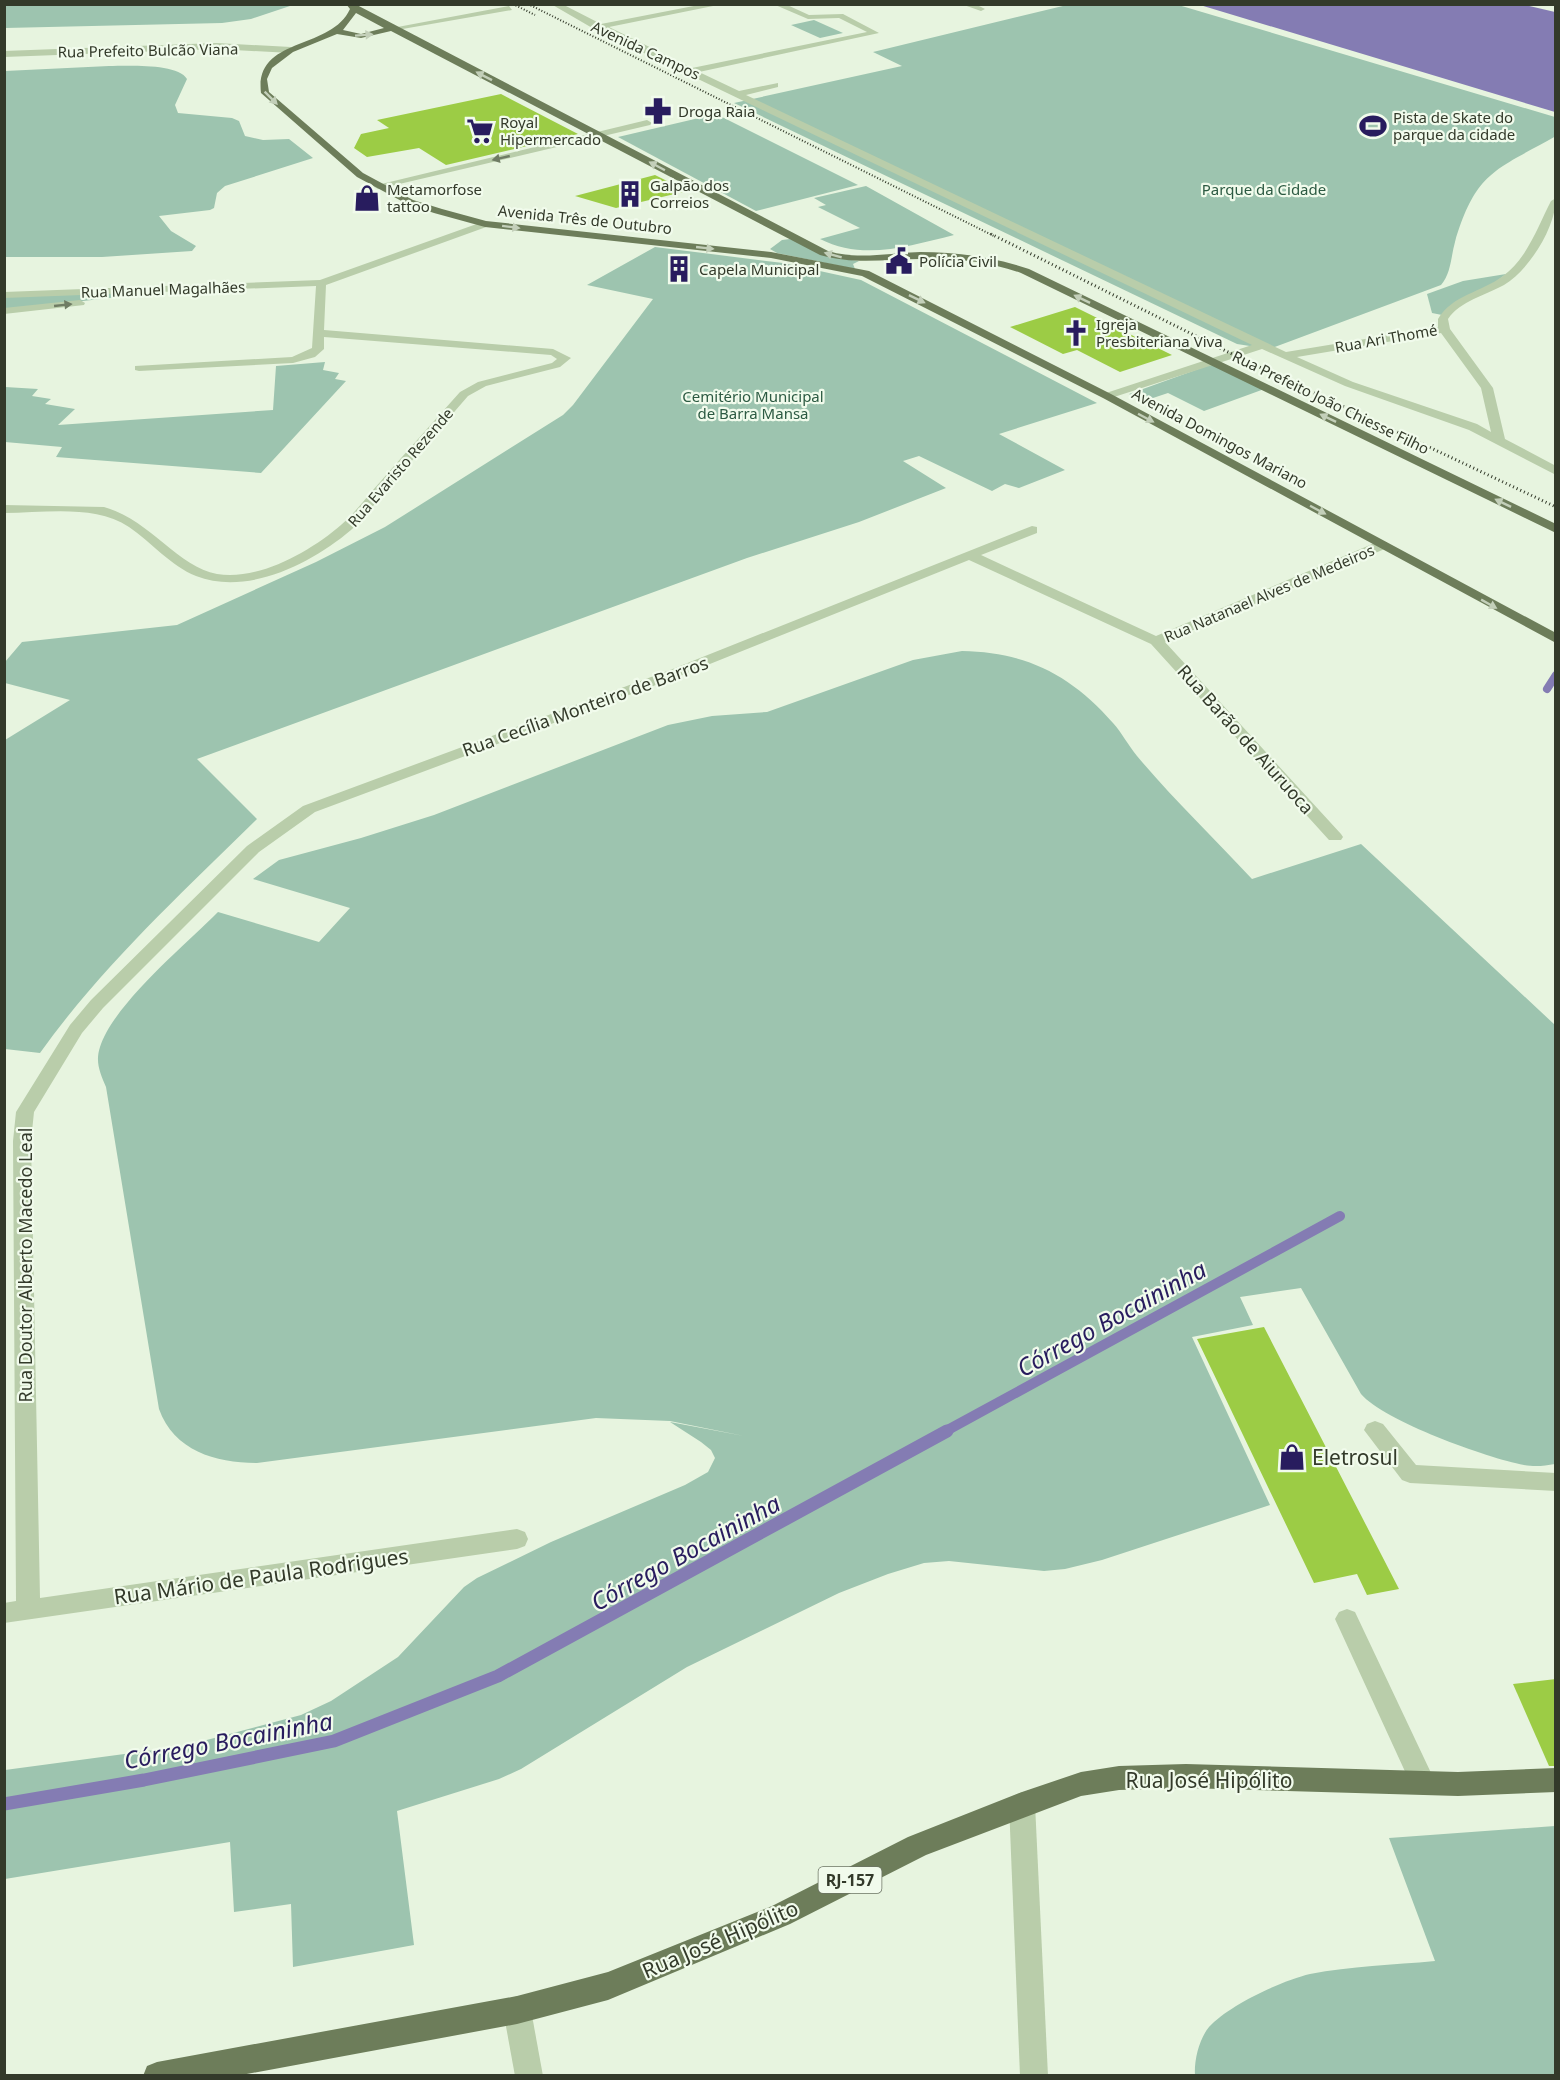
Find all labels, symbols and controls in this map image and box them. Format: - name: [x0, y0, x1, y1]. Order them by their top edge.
- street label: Avenida Campos: [588, 16, 704, 84]
- one-way arrow: [355, 30, 374, 40]
- street label: Rua Prefeito Bulcão Viana: [57, 38, 239, 62]
- one-way arrow: [475, 71, 492, 81]
- one-way arrow: [264, 91, 278, 105]
- pharmacy icon: Droga Raia: [643, 96, 673, 126]
- place label: Droga Raia: [678, 101, 756, 121]
- place label: Pista de Skate do parque da cidade: [1393, 107, 1515, 144]
- sports icon: Pista de Skate do parque da cidade: [1358, 111, 1388, 141]
- place label: Royal Hipermercado: [500, 112, 601, 149]
- supermarket icon: Royal Hipermercado: [465, 116, 495, 146]
- one-way arrow: [492, 153, 510, 163]
- one-way arrow: [648, 161, 665, 171]
- place label: Galpão dos Correios: [650, 175, 729, 212]
- place label: Metamorfose tattoo: [387, 179, 482, 216]
- building icon: Galpão dos Correios: [615, 179, 645, 209]
- park label: Parque da Cidade: [1202, 179, 1326, 199]
- shop icon: Metamorfose tattoo: [352, 183, 382, 213]
- street label: Avenida Três de Outubro: [497, 200, 673, 238]
- one-way arrow: [501, 223, 520, 232]
- one-way arrow: [695, 243, 714, 252]
- public building icon: Polícia Civil: [884, 246, 914, 276]
- one-way arrow: [824, 250, 842, 259]
- place label: Polícia Civil: [919, 251, 997, 271]
- building icon: Capela Municipal: [664, 254, 694, 284]
- place label: Capela Municipal: [699, 259, 819, 279]
- street label: Rua Manuel Magalhães: [80, 276, 246, 302]
- one-way arrow: [1074, 294, 1091, 304]
- one-way arrow: [909, 295, 926, 304]
- one-way arrow: [53, 300, 72, 310]
- place label: Igreja Presbiteriana Viva: [1096, 314, 1223, 351]
- church icon: Igreja Presbiteriana Viva: [1061, 318, 1091, 348]
- street label: Rua Ari Thomé: [1333, 319, 1439, 357]
- street label: Rua Prefeito João Chiesse Filho: [1229, 346, 1433, 458]
- street label: Avenida Domingos Mariano: [1129, 383, 1311, 493]
- park label: Cemitério Municipal de Barra Mansa: [682, 386, 824, 423]
- street label: Rua Evaristo Rezende: [343, 403, 457, 531]
- one-way arrow: [1138, 413, 1155, 423]
- one-way arrow: [1319, 413, 1336, 423]
- one-way arrow: [1494, 499, 1511, 508]
- one-way arrow: [1310, 505, 1327, 515]
- street label: Rua Natanael Alves de Medeiros: [1161, 540, 1377, 646]
- one-way arrow: [1481, 599, 1498, 609]
- street label: Rua Cecília Monteiro de Barros: [459, 650, 711, 762]
- street label: Rua Barão de Aiuruoca: [1173, 659, 1319, 819]
- street label: Rua Doutor Alberto Macedo Leal: [13, 1128, 37, 1402]
- water label: Córrego Bocaininha: [1010, 1252, 1212, 1384]
- shop icon: Eletrosul: [1277, 1442, 1307, 1472]
- place label: Eletrosul: [1312, 1443, 1398, 1471]
- water label: Córrego Bocaininha: [584, 1486, 786, 1618]
- street label: Rua Mário de Paula Rodrigues: [112, 1541, 410, 1611]
- water label: Córrego Bocaininha: [121, 1704, 336, 1776]
- street label: Rua José Hipólito: [1126, 1766, 1292, 1794]
- road number: RJ-157: [818, 1867, 882, 1893]
- street label: Rua José Hipólito: [638, 1894, 802, 1984]

